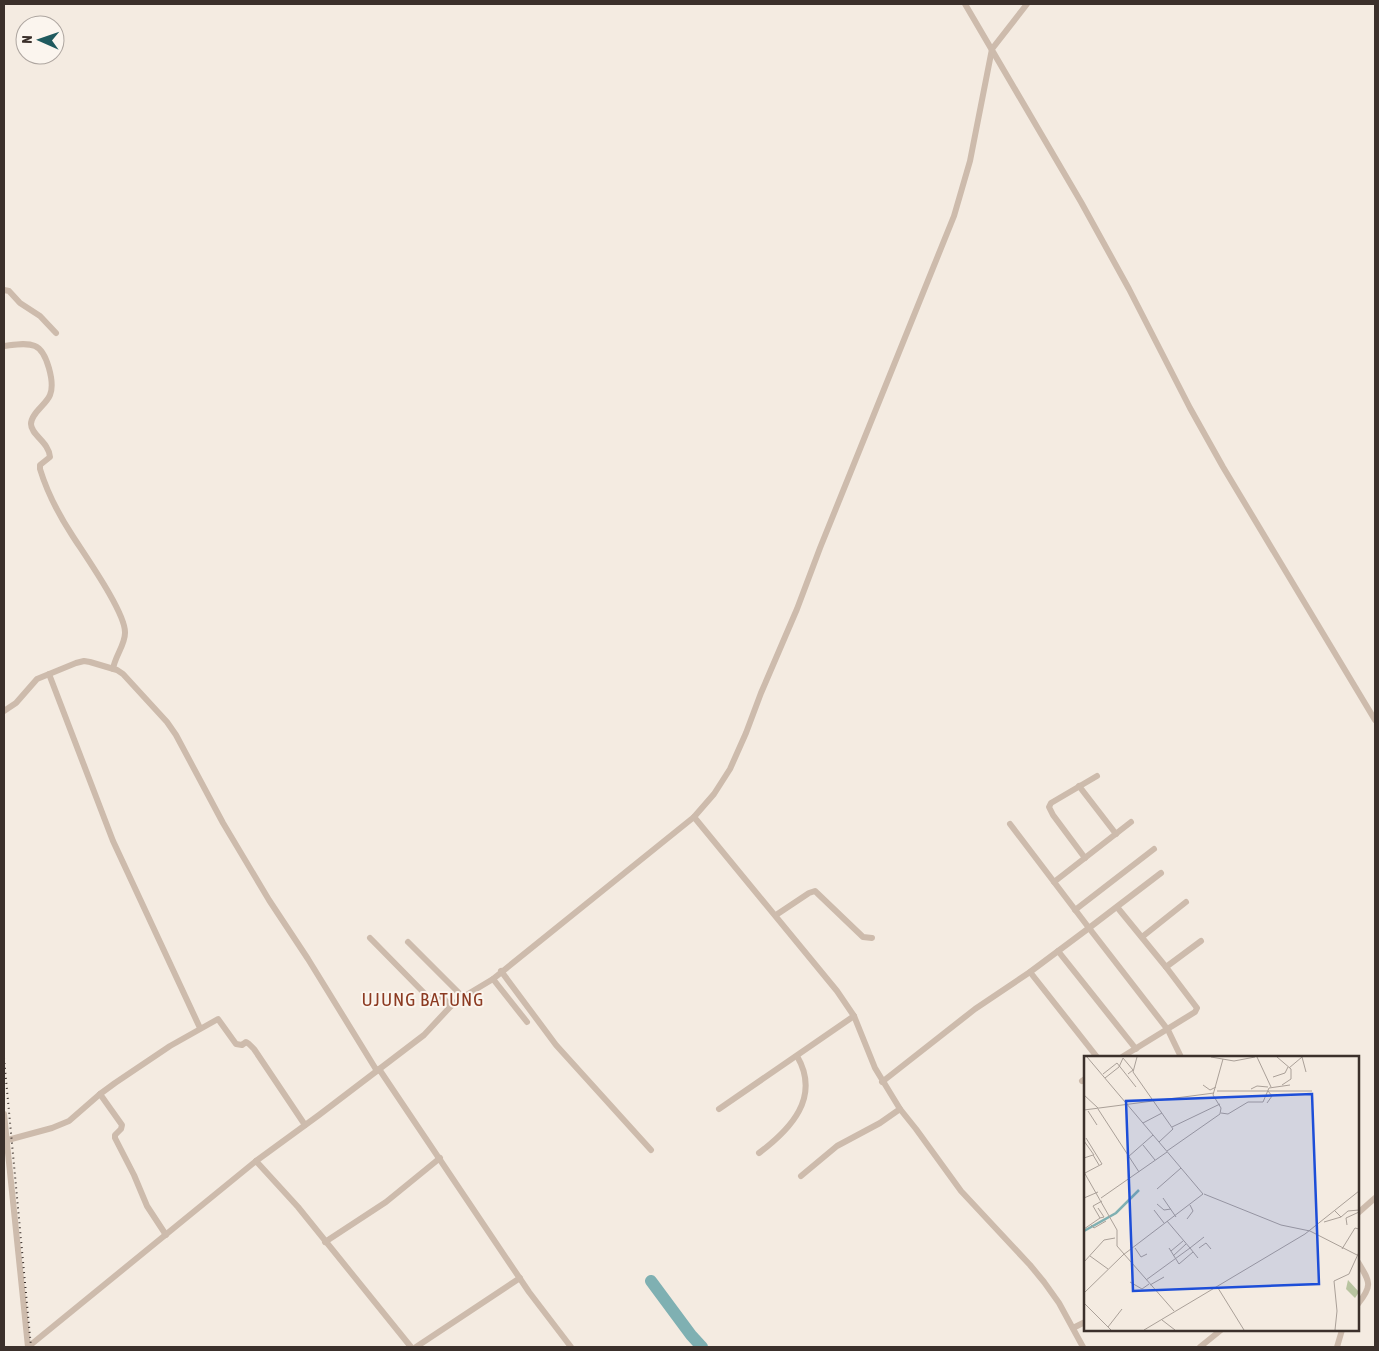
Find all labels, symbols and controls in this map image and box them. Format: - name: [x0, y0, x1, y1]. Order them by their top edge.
- north arrow: [15, 15, 65, 65]
- text: N: [19, 35, 35, 44]
- district label: UJUNG BATUNG: [362, 988, 484, 1010]
- inset map: [1084, 1056, 1359, 1331]

